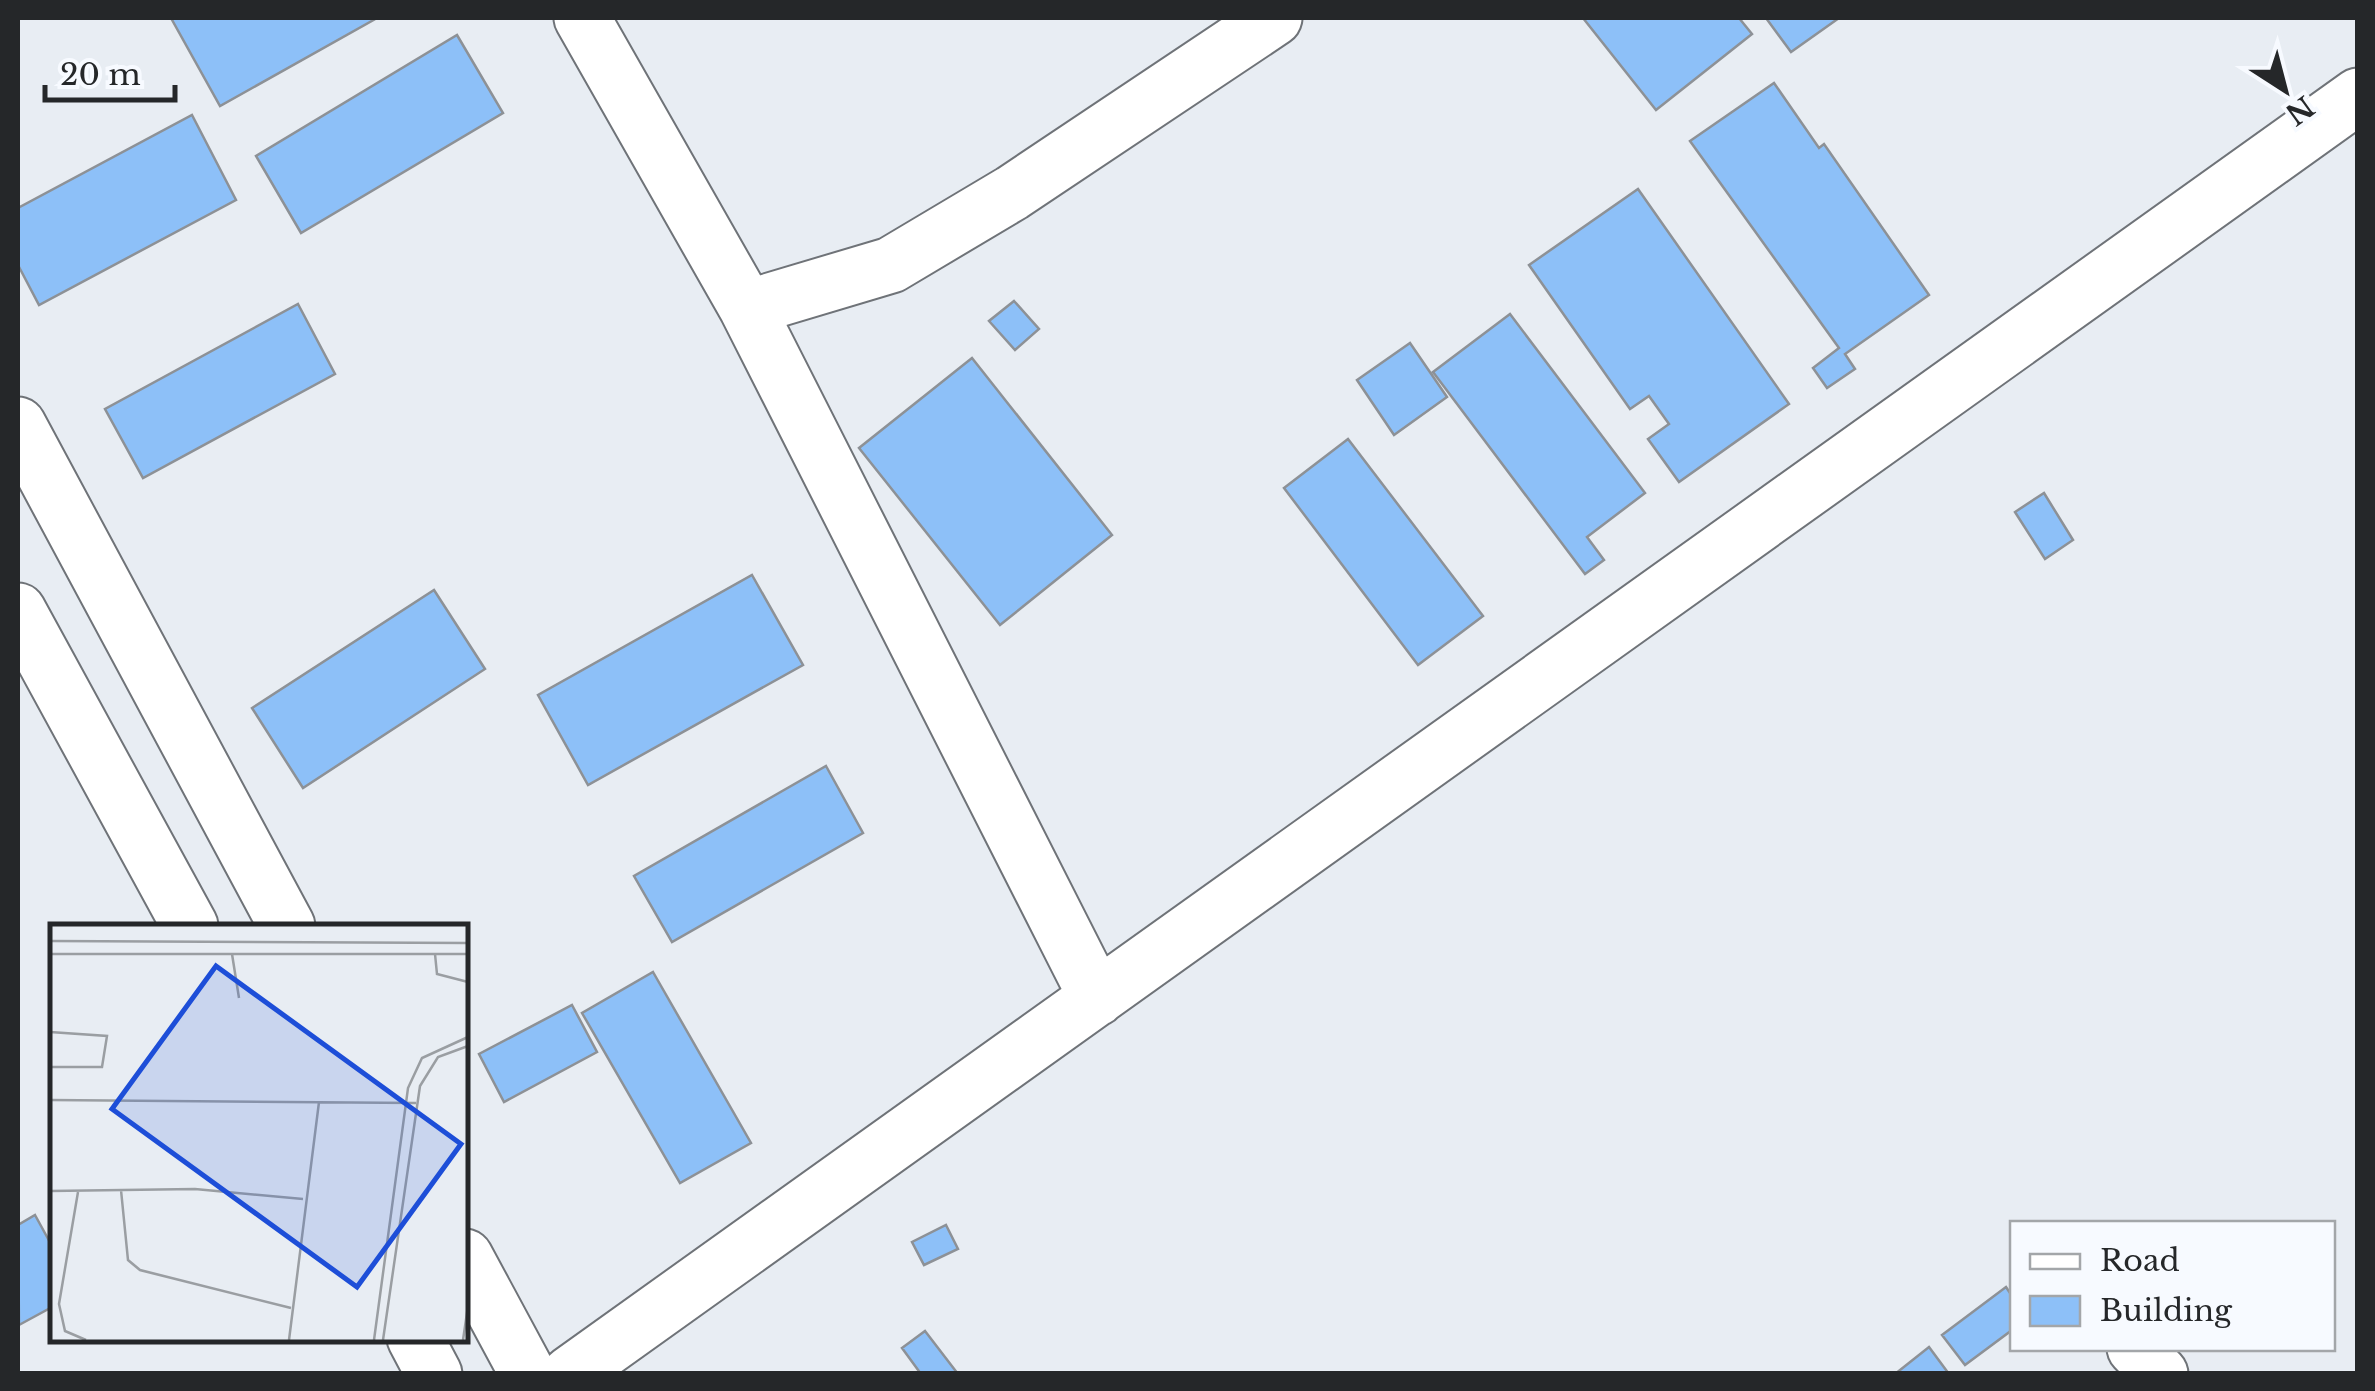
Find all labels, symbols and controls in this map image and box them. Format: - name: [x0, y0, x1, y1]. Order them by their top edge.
- scale bar: [45, 40, 175, 102]
- north arrow: [2235, 40, 2335, 140]
- text: 20 m: [60, 56, 141, 93]
- text: N: [2278, 88, 2320, 132]
- inset map: [50, 924, 468, 1341]
- legend: [2010, 1221, 2335, 1351]
- text: Road: [2100, 1242, 2180, 1279]
- text: Building: [2100, 1292, 2233, 1329]

